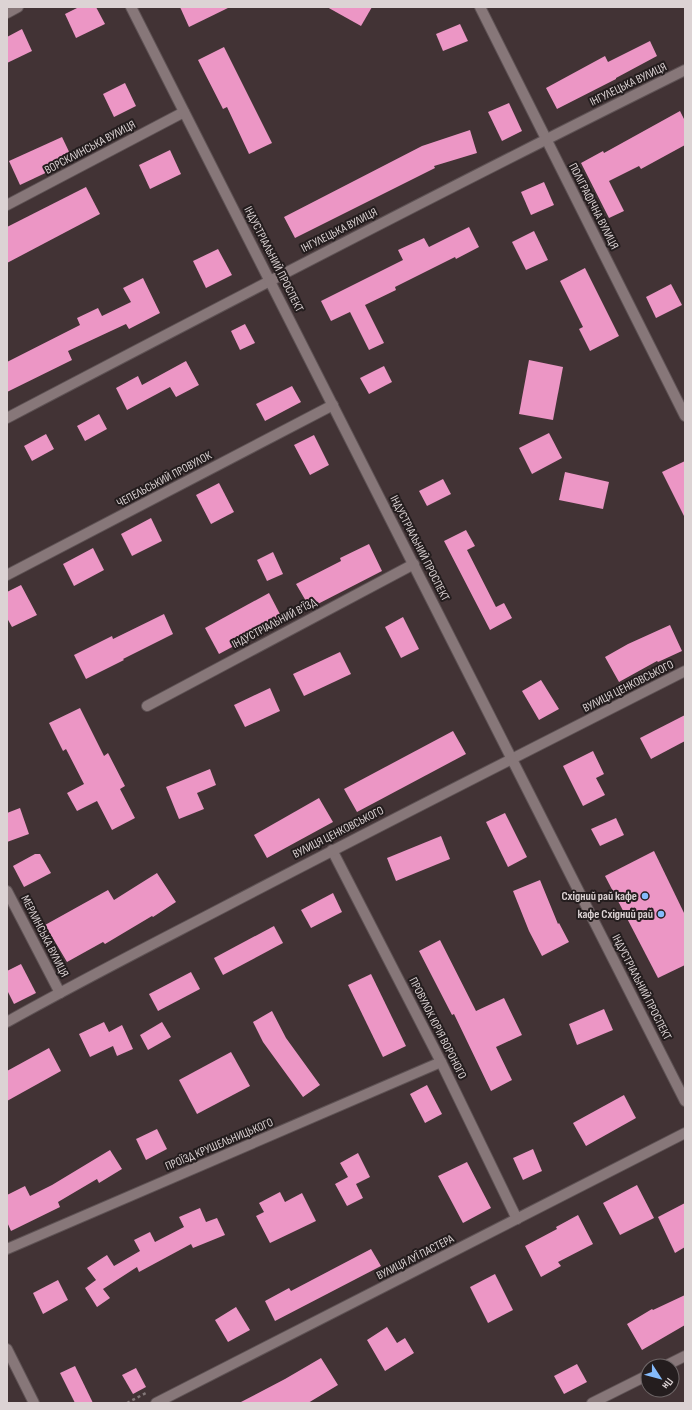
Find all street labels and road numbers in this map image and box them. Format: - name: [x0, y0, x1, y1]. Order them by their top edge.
- street label: ІНГУЛЕЦЬКА ВУЛИЦЯ: [587, 59, 669, 110]
- street label: ВОРСКЛИНСЬКА ВУЛИЦЯ: [42, 117, 138, 178]
- street label: ПОЛІГРАФІЧНА ВУЛИЦЯ: [565, 160, 622, 252]
- street label: ІНДУСТРІАЛЬНИЙ ПРОСПЕКТ: [240, 204, 307, 315]
- street label: ІНГУЛЕЦЬКА ВУЛИЦЯ: [299, 205, 380, 256]
- street label: ЧЕПЕЛЬСЬКИЙ ПРОВУЛОК: [114, 448, 215, 511]
- street label: ІНДУСТРІАЛЬНИЙ ПРОСПЕКТ: [386, 493, 453, 604]
- street label: ІНДУСТРІАЛЬНИЙ В’ЇЗД: [229, 595, 319, 652]
- street label: ВУЛИЦЯ ЦЕНКОВСЬКОГО: [580, 657, 676, 716]
- street label: ВУЛИЦЯ ЦЕНКОВСЬКОГО: [290, 803, 386, 862]
- street label: МЕРЛИНСЬКА ВУЛИЦЯ: [17, 893, 72, 980]
- street label: ІНДУСТРІАЛЬНИЙ ПРОСПЕКТ: [608, 932, 675, 1043]
- street label: ПРОВУЛОК ЮРІЯ ВОРОНОГО: [405, 975, 470, 1082]
- street label: ПРОЇЗД КРУШЕЛЬНИЦЬКОГО: [163, 1115, 276, 1174]
- street label: ВУЛИЦЯ ЛУЇ ПАСТЕРА: [374, 1231, 457, 1283]

